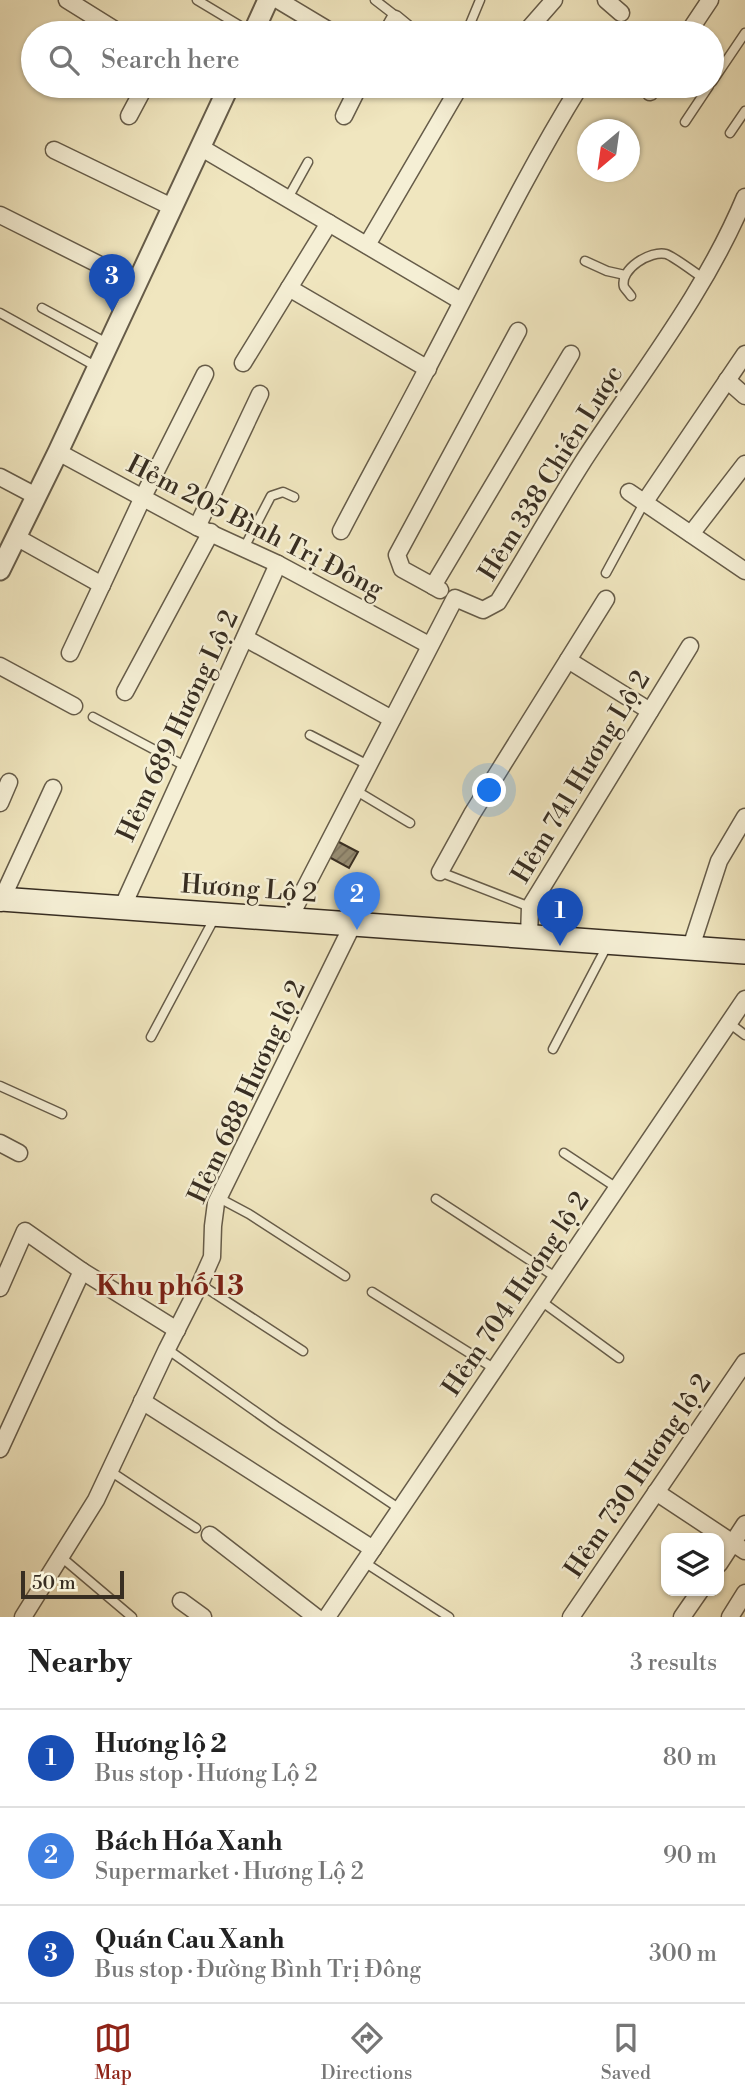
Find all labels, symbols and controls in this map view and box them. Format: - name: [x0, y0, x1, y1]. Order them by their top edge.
- search box: [21, 21, 724, 98]
- icon: search: [45, 41, 83, 79]
- text: Search here: [101, 44, 240, 76]
- north arrow: [577, 119, 640, 182]
- pin: 3: [89, 254, 135, 312]
- street label: Hẻm 338 Chiến Lược: [472, 359, 630, 587]
- street label: Hẻm 205 Bình Trị Đông: [121, 448, 389, 606]
- street label: Hẻm 689 Hương Lộ 2: [110, 605, 246, 847]
- street label: Hẻm 741 Hương Lộ 2: [505, 665, 657, 889]
- your location: [472, 773, 506, 807]
- street label: Hương Lộ 2: [180, 868, 318, 910]
- pin: 2: [334, 872, 380, 930]
- pin: 1: [537, 888, 583, 946]
- street label: Hẻm 688 Hương lộ 2: [181, 976, 313, 1208]
- street label: Hẻm 704 Hương lộ 2: [436, 1186, 596, 1402]
- district label: Khu phố 13: [96, 1269, 244, 1304]
- street label: Hẻm 730 Hương lộ 2: [558, 1368, 718, 1584]
- map controls: [661, 1533, 724, 1596]
- button: layers: [661, 1533, 724, 1596]
- scale bar: [21, 1568, 124, 1600]
- text: 50 m: [32, 1571, 76, 1595]
- text: Nearby: [28, 1644, 132, 1682]
- text: 3 results: [630, 1649, 717, 1677]
- text: Hương lộ 2: [95, 1728, 227, 1760]
- text: 1: [45, 1744, 57, 1772]
- text: 80 m: [663, 1744, 717, 1772]
- text: Bus stop · Hương Lộ 2: [95, 1760, 318, 1788]
- text: Bách Hóa Xanh: [95, 1826, 283, 1858]
- text: 2: [44, 1842, 58, 1870]
- text: 90 m: [663, 1842, 717, 1870]
- text: Supermarket · Hương Lộ 2: [95, 1858, 364, 1886]
- text: Quán Cau Xanh: [95, 1924, 285, 1956]
- text: 3: [44, 1940, 58, 1968]
- text: 300 m: [649, 1940, 717, 1968]
- text: Bus stop · Đường Bình Trị Đông: [95, 1956, 421, 1984]
- tab: Map: [94, 2019, 132, 2085]
- tab: Directions: [321, 2019, 412, 2085]
- tab: Saved: [601, 2019, 651, 2085]

